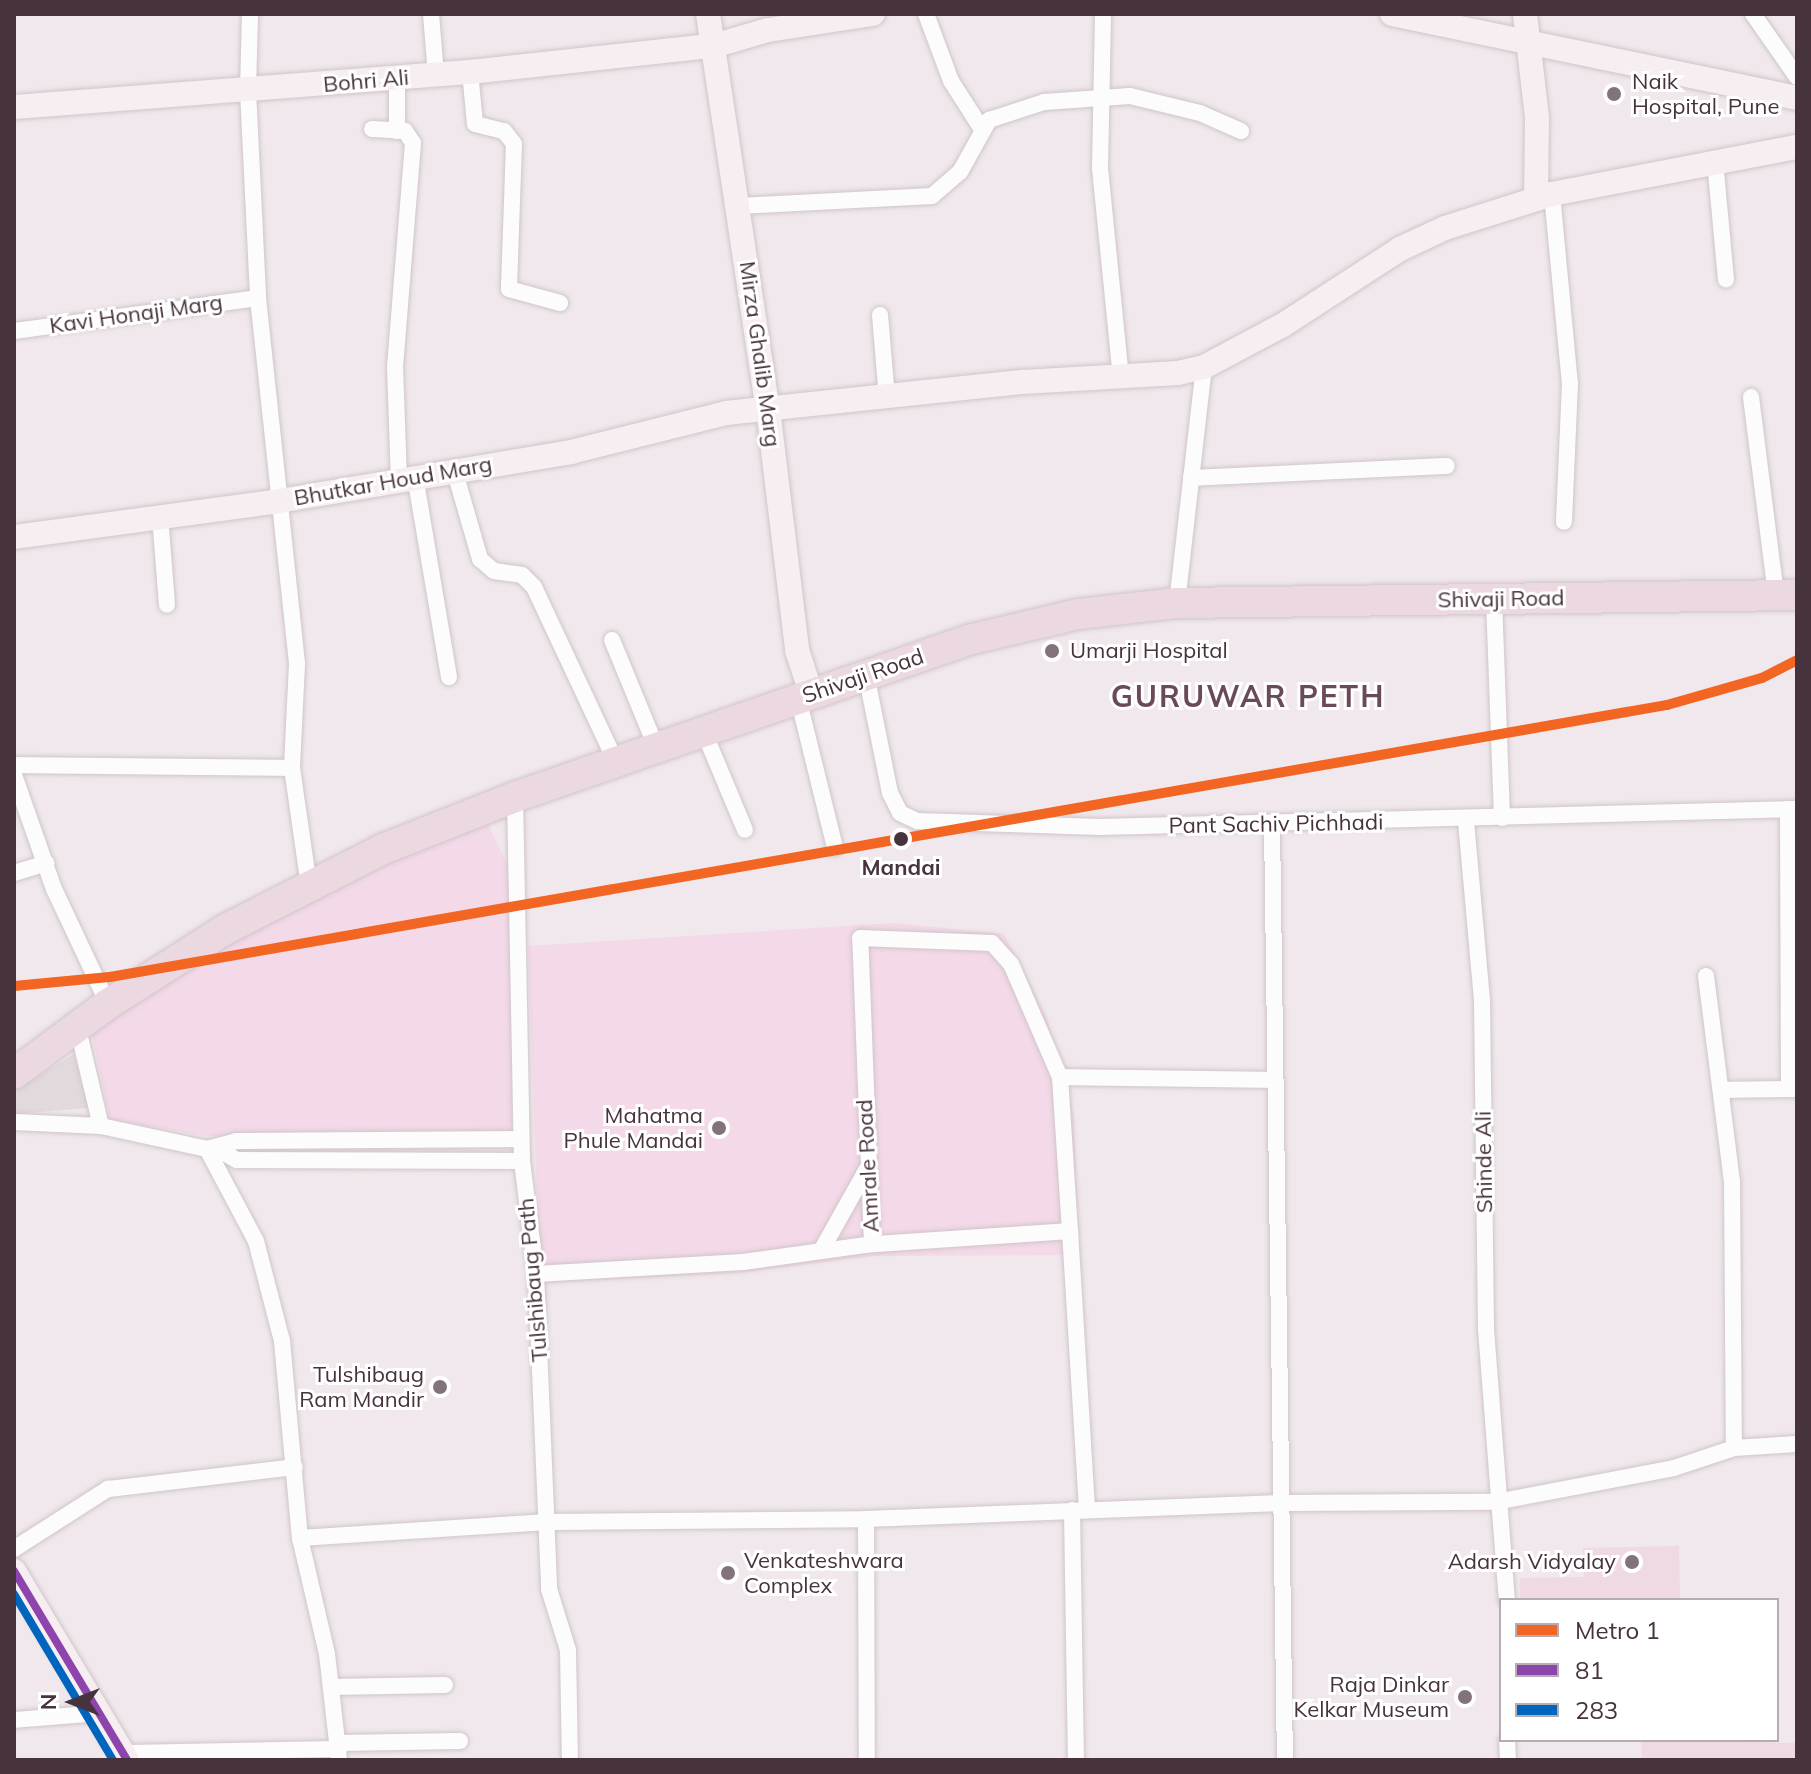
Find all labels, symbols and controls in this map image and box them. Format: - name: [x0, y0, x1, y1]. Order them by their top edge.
- street label: Bohri Ali: [322, 64, 410, 98]
- place label: Naik Hospital, Pune: [1632, 68, 1779, 120]
- marker: Naik Hospital, Pune: [1603, 83, 1625, 105]
- street label: Mirza Ghalib Marg: [734, 259, 786, 449]
- street label: Kavi Honaji Marg: [48, 289, 224, 339]
- street label: Bhutkar Houd Marg: [292, 451, 494, 511]
- street label: Shivaji Road: [1437, 585, 1565, 613]
- place label: Umarji Hospital: [1070, 638, 1228, 664]
- marker: Umarji Hospital: [1041, 640, 1063, 662]
- street label: Shivaji Road: [799, 643, 927, 709]
- district label: GURUWAR PETH: [1111, 678, 1385, 714]
- street label: Pant Sachiv Pichhadi: [1169, 809, 1383, 839]
- marker: Mandai: [889, 827, 913, 851]
- place label: Mandai: [861, 855, 941, 881]
- street label: Amrale Road: [851, 1099, 885, 1233]
- place label: Mahatma Phule Mandai: [564, 1102, 703, 1154]
- street label: Shinde Ali: [1470, 1111, 1498, 1213]
- marker: Mahatma Phule Mandai: [710, 1119, 728, 1137]
- street label: Tulshibaug Path: [513, 1197, 553, 1363]
- place label: Tulshibaug Ram Mandir: [299, 1361, 424, 1412]
- marker: Tulshibaug Ram Mandir: [431, 1378, 449, 1396]
- place label: Venkateshwara Complex: [744, 1547, 904, 1598]
- place label: Adarsh Vidyalay: [1448, 1549, 1616, 1575]
- marker: Adarsh Vidyalay: [1623, 1553, 1641, 1571]
- marker: Venkateshwara Complex: [719, 1564, 737, 1582]
- legend: [1499, 1598, 1779, 1742]
- text: Metro 1: [1575, 1615, 1660, 1645]
- text: 81: [1575, 1655, 1604, 1685]
- north arrow: [32, 1662, 112, 1742]
- place label: Raja Dinkar Kelkar Museum: [1293, 1671, 1449, 1722]
- marker: Raja Dinkar Kelkar Museum: [1456, 1688, 1474, 1706]
- text: N: [34, 1694, 62, 1710]
- text: 283: [1575, 1695, 1618, 1725]

